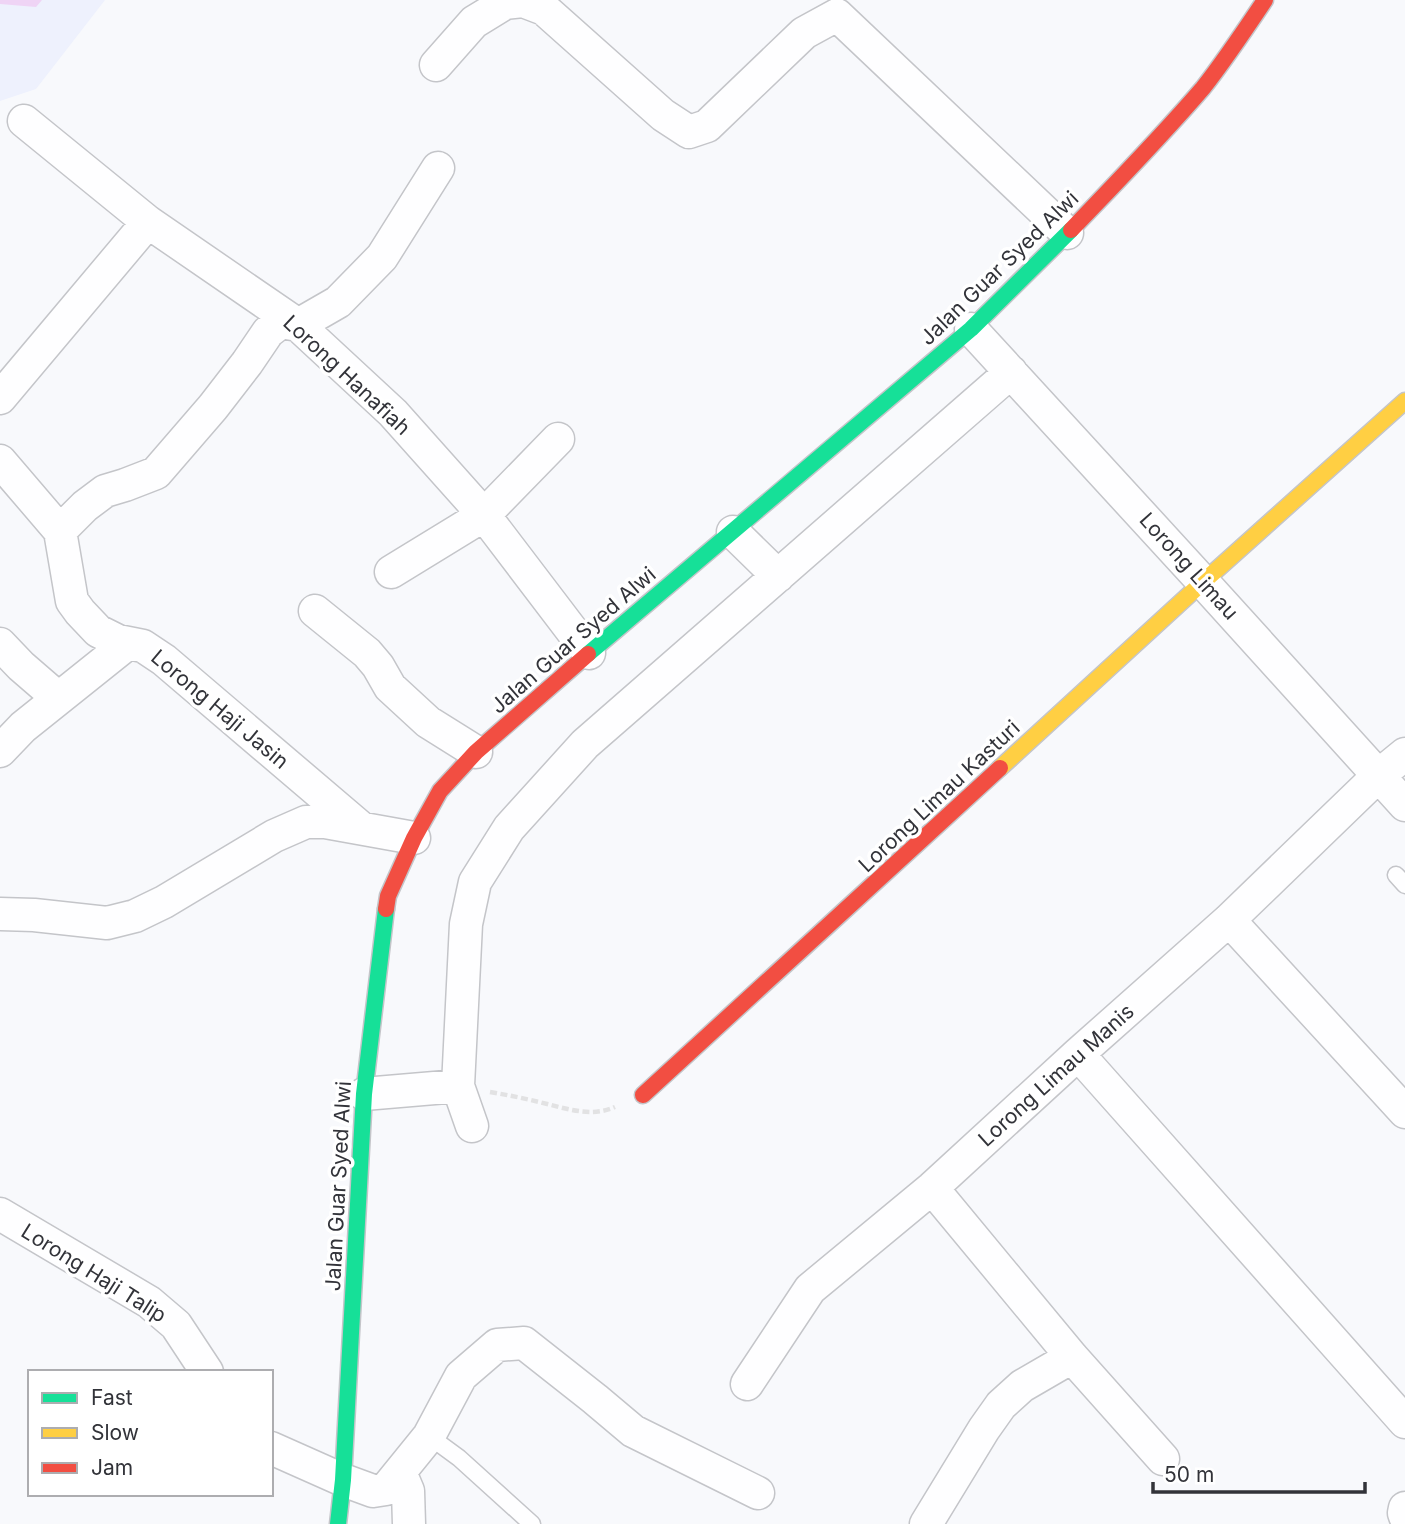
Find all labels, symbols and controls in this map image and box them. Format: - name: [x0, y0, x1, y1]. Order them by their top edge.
- street label: Jalan Guar Syed Alwi: [915, 186, 1083, 350]
- street label: Lorong Hanafiah: [278, 310, 416, 440]
- street label: Lorong Limau: [1134, 507, 1244, 625]
- street label: Jalan Guar Syed Alwi: [485, 562, 661, 718]
- street label: Lorong Haji Jasin: [146, 644, 294, 774]
- street label: Lorong Limau Kasturi: [853, 715, 1025, 877]
- street label: Lorong Limau Manis: [973, 999, 1139, 1151]
- street label: Jalan Guar Syed Alwi: [320, 1080, 356, 1292]
- street label: Lorong Haji Talip: [17, 1218, 171, 1328]
- legend: [28, 1370, 273, 1496]
- text: Fast: [91, 1385, 133, 1410]
- text: Slow: [91, 1420, 139, 1445]
- scale bar: [1153, 1450, 1365, 1494]
- text: Jam: [91, 1455, 133, 1480]
- text: 50 m: [1164, 1462, 1214, 1487]

